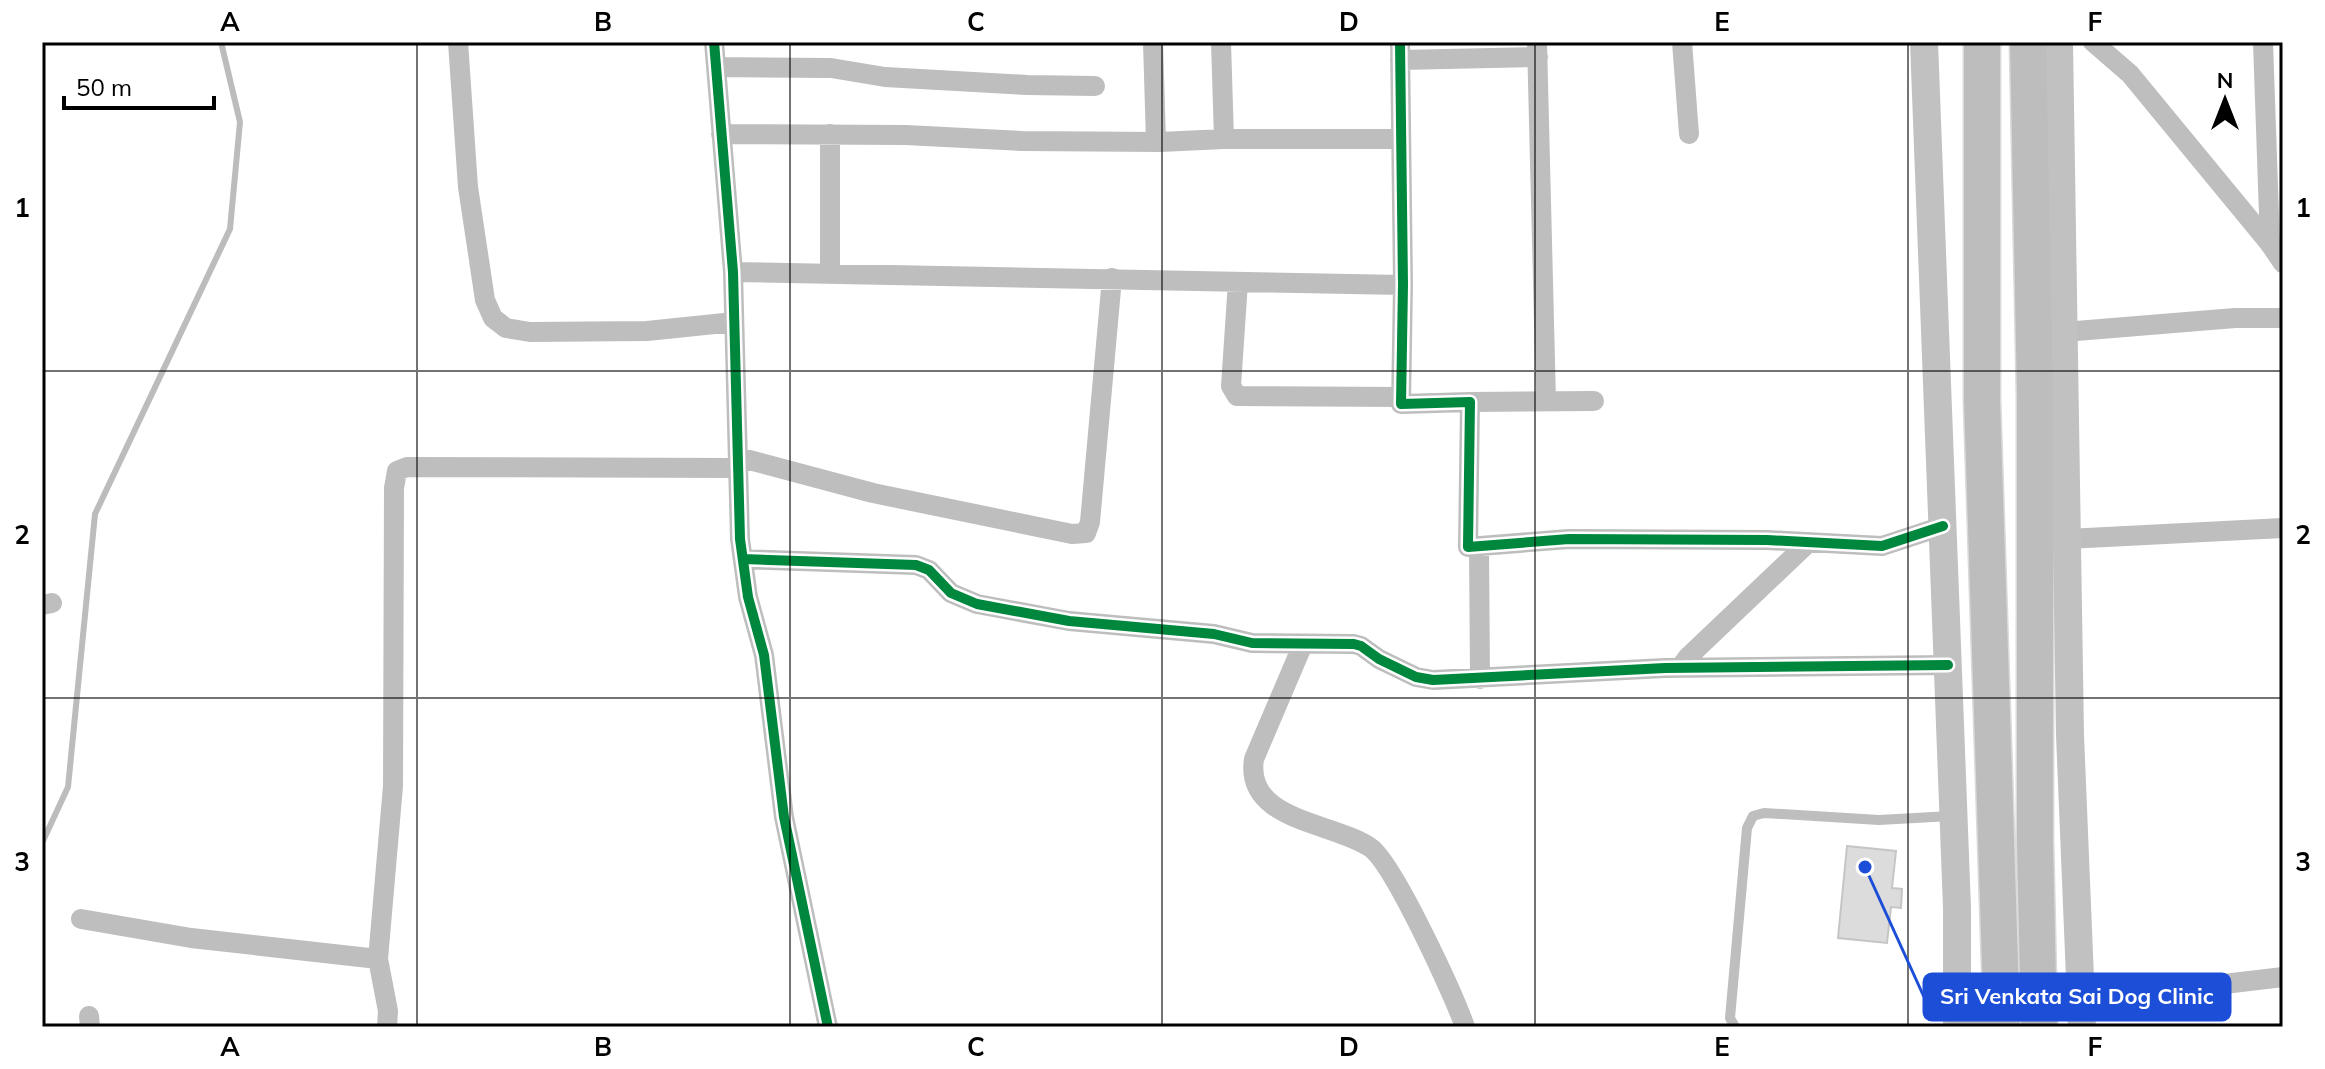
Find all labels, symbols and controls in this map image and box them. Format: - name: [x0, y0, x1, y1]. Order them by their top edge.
- text: A: [220, 5, 240, 38]
- text: B: [594, 5, 612, 38]
- text: C: [967, 5, 985, 38]
- text: D: [1339, 5, 1359, 38]
- text: E: [1714, 5, 1730, 38]
- text: F: [2088, 5, 2103, 38]
- scale bar: [64, 60, 214, 110]
- north arrow: [2185, 60, 2265, 140]
- text: N: [2217, 66, 2233, 94]
- text: 50 m: [76, 72, 132, 102]
- text: 1: [14, 191, 30, 224]
- text: 1: [2295, 191, 2311, 224]
- text: 2: [14, 518, 30, 551]
- text: 2: [2295, 518, 2311, 551]
- text: 3: [14, 845, 30, 878]
- text: 3: [2295, 845, 2311, 878]
- callout: Sri Venkata Sai Dog Clinic: [1924, 974, 2230, 1020]
- text: Sri Venkata Sai Dog Clinic: [1940, 982, 2214, 1010]
- text: A: [220, 1030, 240, 1063]
- text: B: [594, 1030, 612, 1063]
- text: C: [967, 1030, 985, 1063]
- text: D: [1339, 1030, 1359, 1063]
- text: E: [1714, 1030, 1730, 1063]
- text: F: [2088, 1030, 2103, 1063]

